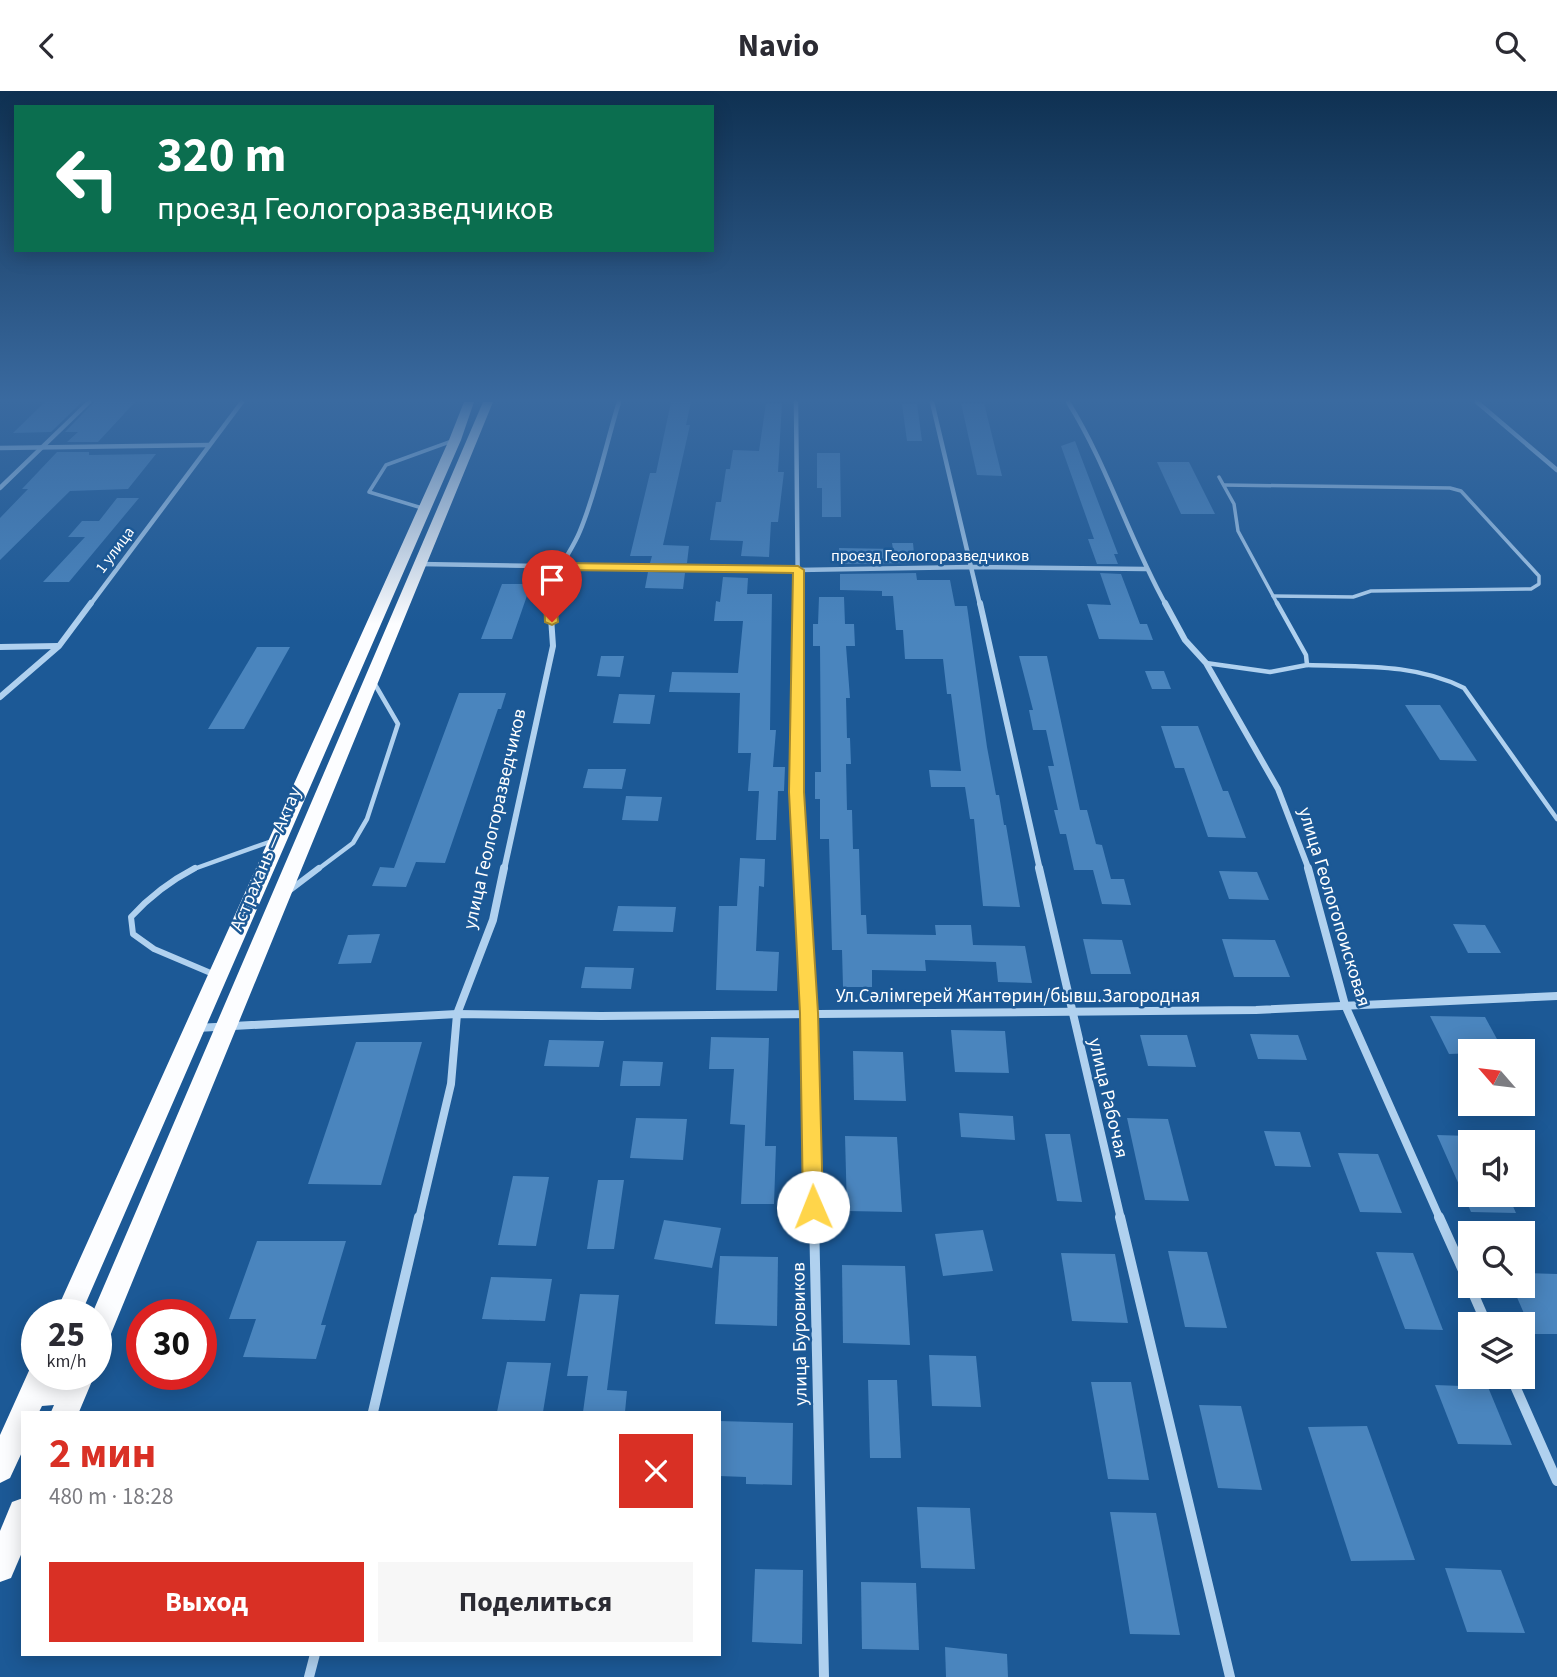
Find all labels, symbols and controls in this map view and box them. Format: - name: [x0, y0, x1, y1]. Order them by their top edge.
- text: Navio: [738, 23, 819, 69]
- icon: back: [28, 27, 66, 65]
- icon: search: [1491, 27, 1529, 65]
- text: 320 m: [157, 121, 286, 191]
- icon: left: [42, 133, 133, 224]
- text: проезд Геологоразведчиков: [157, 186, 553, 232]
- street label: 1 улица: [90, 522, 140, 578]
- street label: проезд Геологоразведчиков: [831, 545, 1029, 567]
- pin: [522, 550, 582, 622]
- icon: arrive: [533, 561, 571, 599]
- street label: улица Геологоразведчиков: [456, 706, 534, 932]
- street label: Астрахань — Актау: [223, 783, 309, 935]
- street label: улица Геологопоисковая: [1291, 804, 1377, 1010]
- street label: Ул.Сәлімгерей Жантөрин/бывш.Загородная: [836, 983, 1200, 1010]
- street label: улица Рабочая: [1081, 1035, 1135, 1161]
- north arrow: [1458, 1039, 1535, 1117]
- map controls: [1458, 1039, 1535, 1389]
- button: sound: [1458, 1130, 1535, 1207]
- position arrow: [776, 1170, 850, 1244]
- button: search: [1458, 1221, 1535, 1298]
- street label: улица Буровиков: [785, 1262, 815, 1406]
- speed limit sign: 30: [126, 1299, 217, 1390]
- text: 25: [48, 1310, 85, 1360]
- button: layers: [1458, 1312, 1535, 1389]
- text: km/h: [47, 1349, 86, 1374]
- text: 2 мин: [49, 1424, 156, 1484]
- button: close: [619, 1434, 693, 1508]
- text: 480 m · 18:28: [49, 1480, 173, 1513]
- button: Выход: [49, 1562, 364, 1642]
- button: Поделиться: [378, 1562, 693, 1642]

